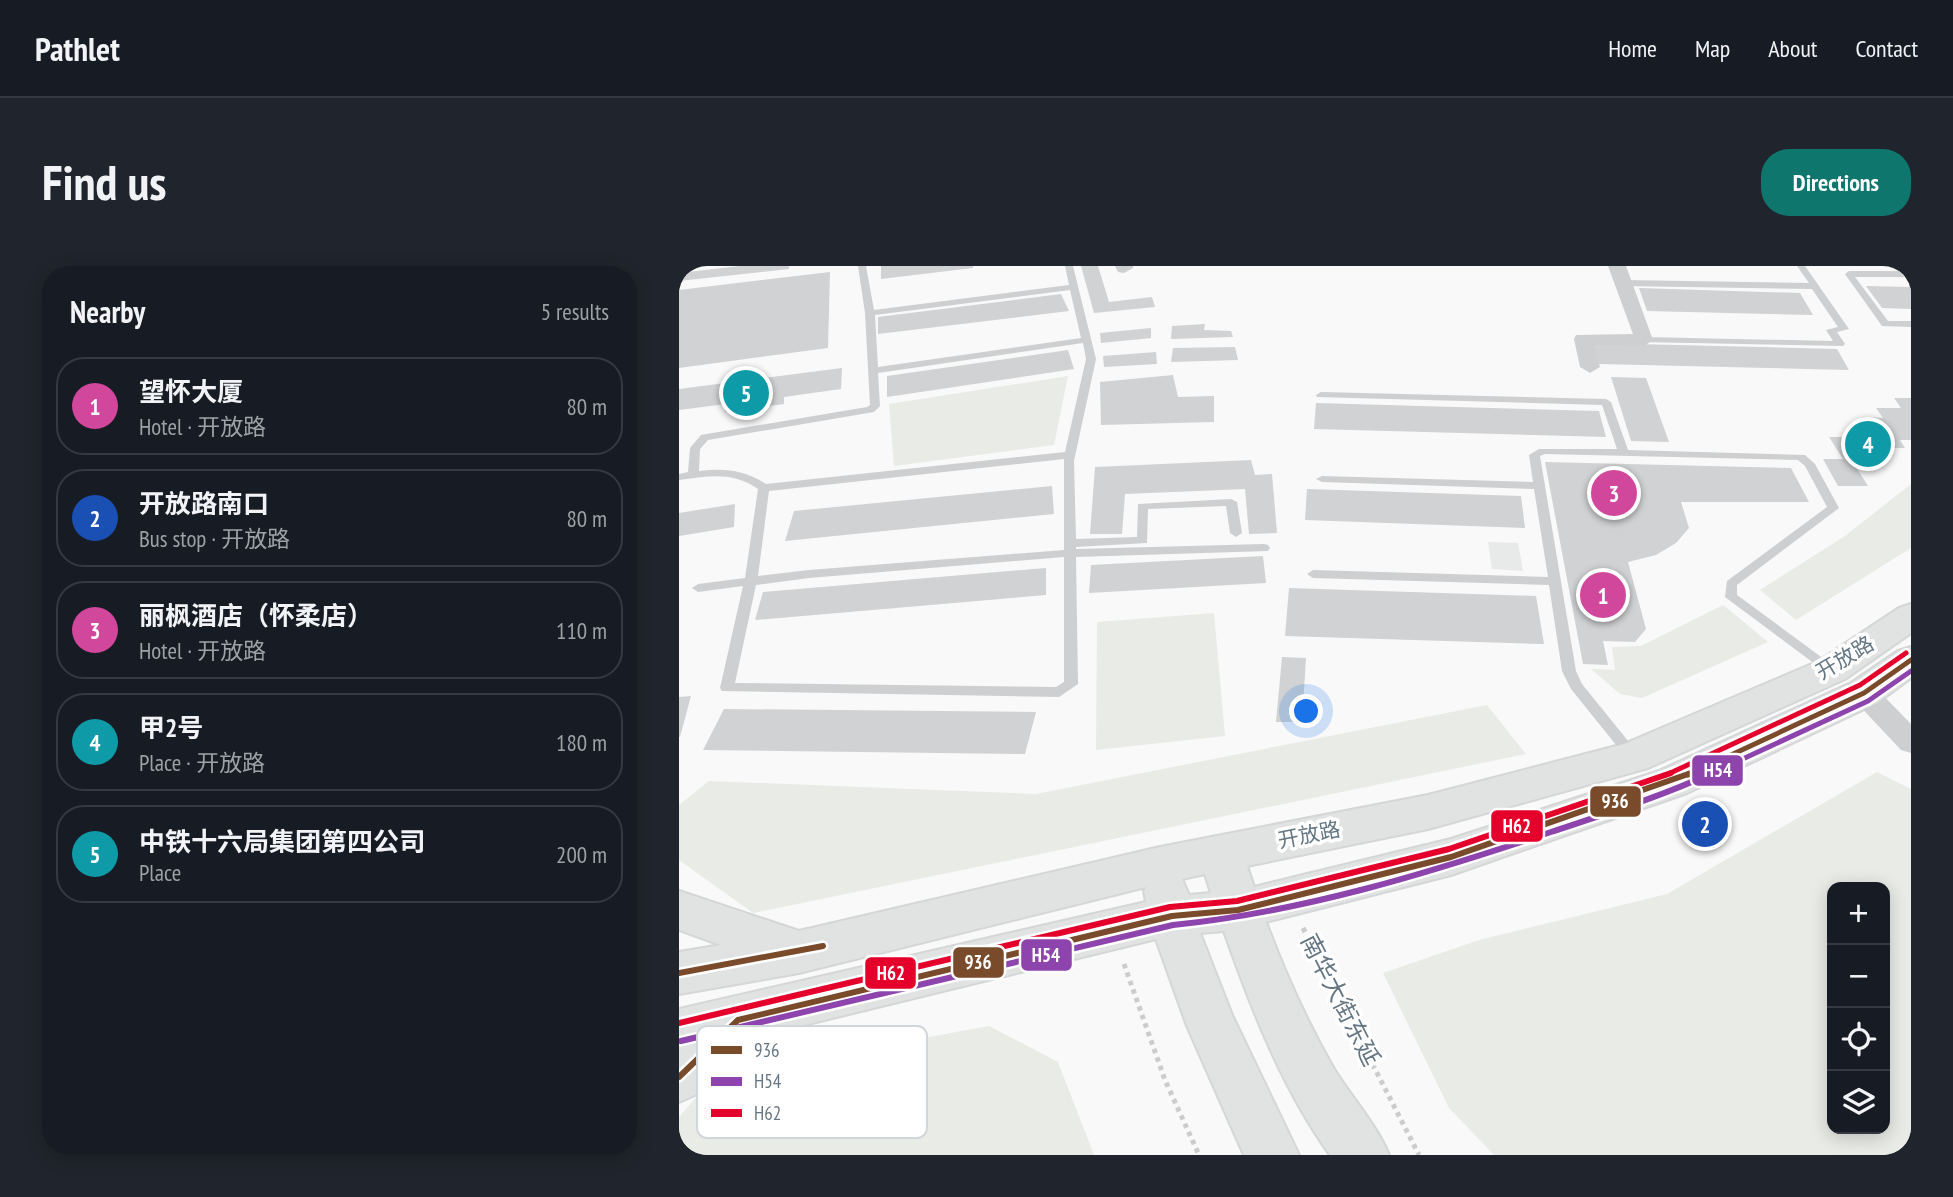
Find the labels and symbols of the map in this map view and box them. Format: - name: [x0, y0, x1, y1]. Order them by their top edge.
- pin: 5: [723, 367, 769, 419]
- pin: 4: [1845, 418, 1891, 470]
- pin: 3: [1591, 467, 1637, 519]
- pin: 1: [1580, 569, 1626, 621]
- street label: 开放路: [1811, 630, 1879, 685]
- your location: [1289, 694, 1323, 728]
- line badge: H54: [1691, 754, 1744, 787]
- text: H54: [1704, 758, 1732, 782]
- line badge: 936: [1589, 785, 1642, 818]
- text: 936: [1601, 789, 1629, 813]
- pin: 2: [1682, 798, 1728, 850]
- line badge: H62: [1490, 809, 1544, 843]
- text: H62: [1503, 814, 1531, 838]
- street label: 开放路: [1275, 815, 1342, 854]
- street label: 南华大街东延: [1294, 929, 1387, 1071]
- line badge: H54: [1020, 938, 1073, 972]
- text: H54: [1032, 943, 1060, 967]
- line badge: 936: [952, 946, 1005, 979]
- text: 936: [964, 950, 992, 974]
- line badge: H62: [864, 956, 917, 990]
- text: H62: [877, 961, 905, 985]
- legend: [697, 1026, 927, 1138]
- text: 936: [754, 1038, 780, 1062]
- text: H54: [754, 1069, 782, 1093]
- text: H62: [754, 1101, 781, 1125]

